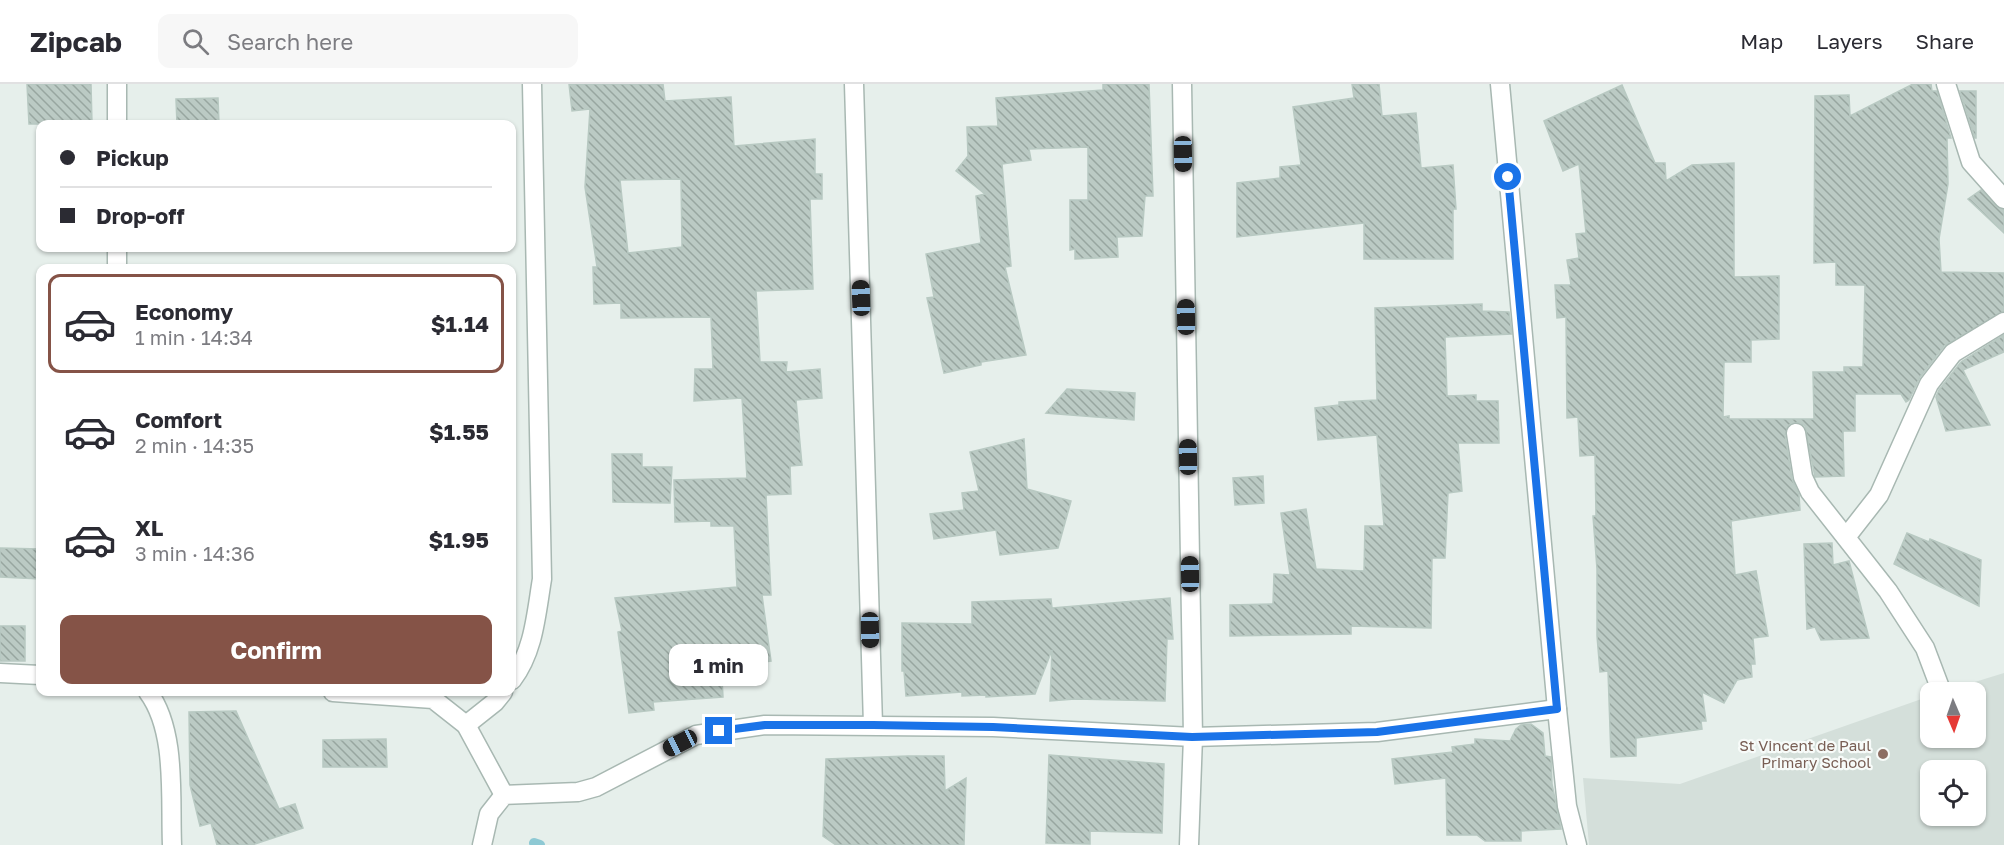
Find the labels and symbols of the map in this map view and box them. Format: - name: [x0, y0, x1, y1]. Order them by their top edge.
- car: [1174, 136, 1192, 172]
- route start: [1494, 163, 1521, 190]
- car: [851, 280, 871, 316]
- car: [1177, 299, 1195, 335]
- car: [1179, 439, 1197, 475]
- car: [1181, 556, 1199, 592]
- car: [861, 612, 879, 648]
- callout: 1 min: [670, 644, 768, 686]
- north arrow: [1920, 682, 1986, 748]
- route end: [705, 717, 732, 744]
- car: [660, 727, 700, 759]
- place label: St Vincent de Paul Primary School: [1739, 736, 1871, 771]
- marker: St Vincent de Paul Primary School: [1876, 747, 1890, 761]

